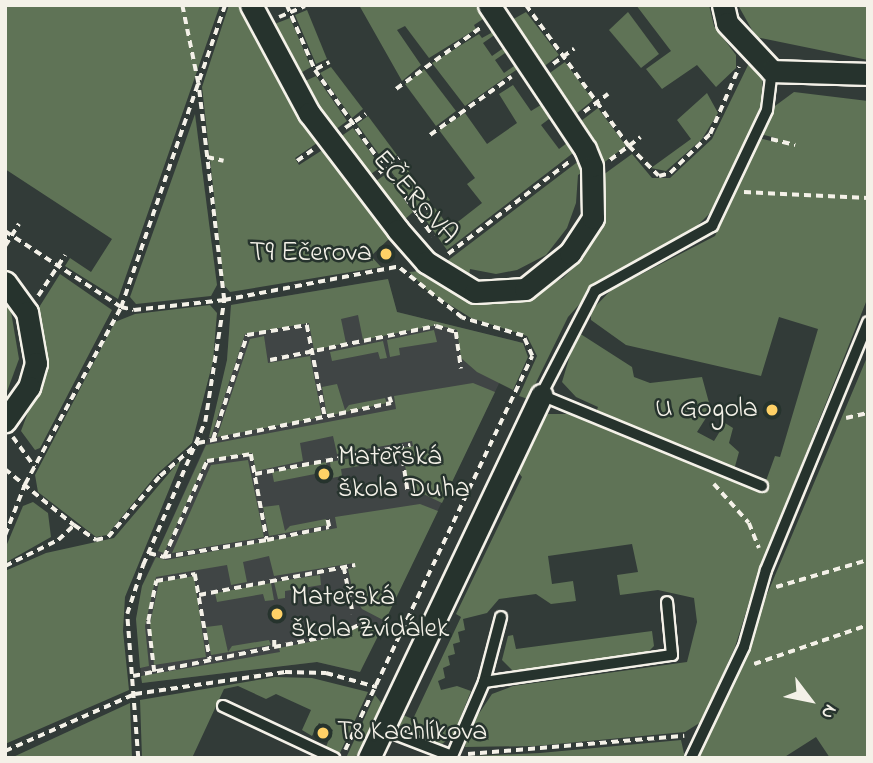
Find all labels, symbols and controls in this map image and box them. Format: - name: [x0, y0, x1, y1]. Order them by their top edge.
- street label: EČEROVA: [364, 144, 464, 252]
- place label: T9 Ečerova: [249, 237, 372, 271]
- marker: T9 Ečerova: [378, 246, 394, 262]
- place label: U Gogola: [655, 393, 758, 427]
- marker: U Gogola: [764, 402, 780, 418]
- place label: Mateřská škola Duha: [338, 441, 470, 507]
- marker: Mateřská škola Duha: [316, 466, 332, 482]
- place label: Mateřská škola Zvídálek: [291, 581, 449, 647]
- marker: Mateřská škola Zvídálek: [269, 606, 285, 622]
- north arrow: [775, 665, 845, 735]
- text: N: [813, 699, 843, 724]
- place label: T8 Kachlíkova: [337, 716, 487, 750]
- marker: T8 Kachlíkova: [315, 725, 331, 741]

